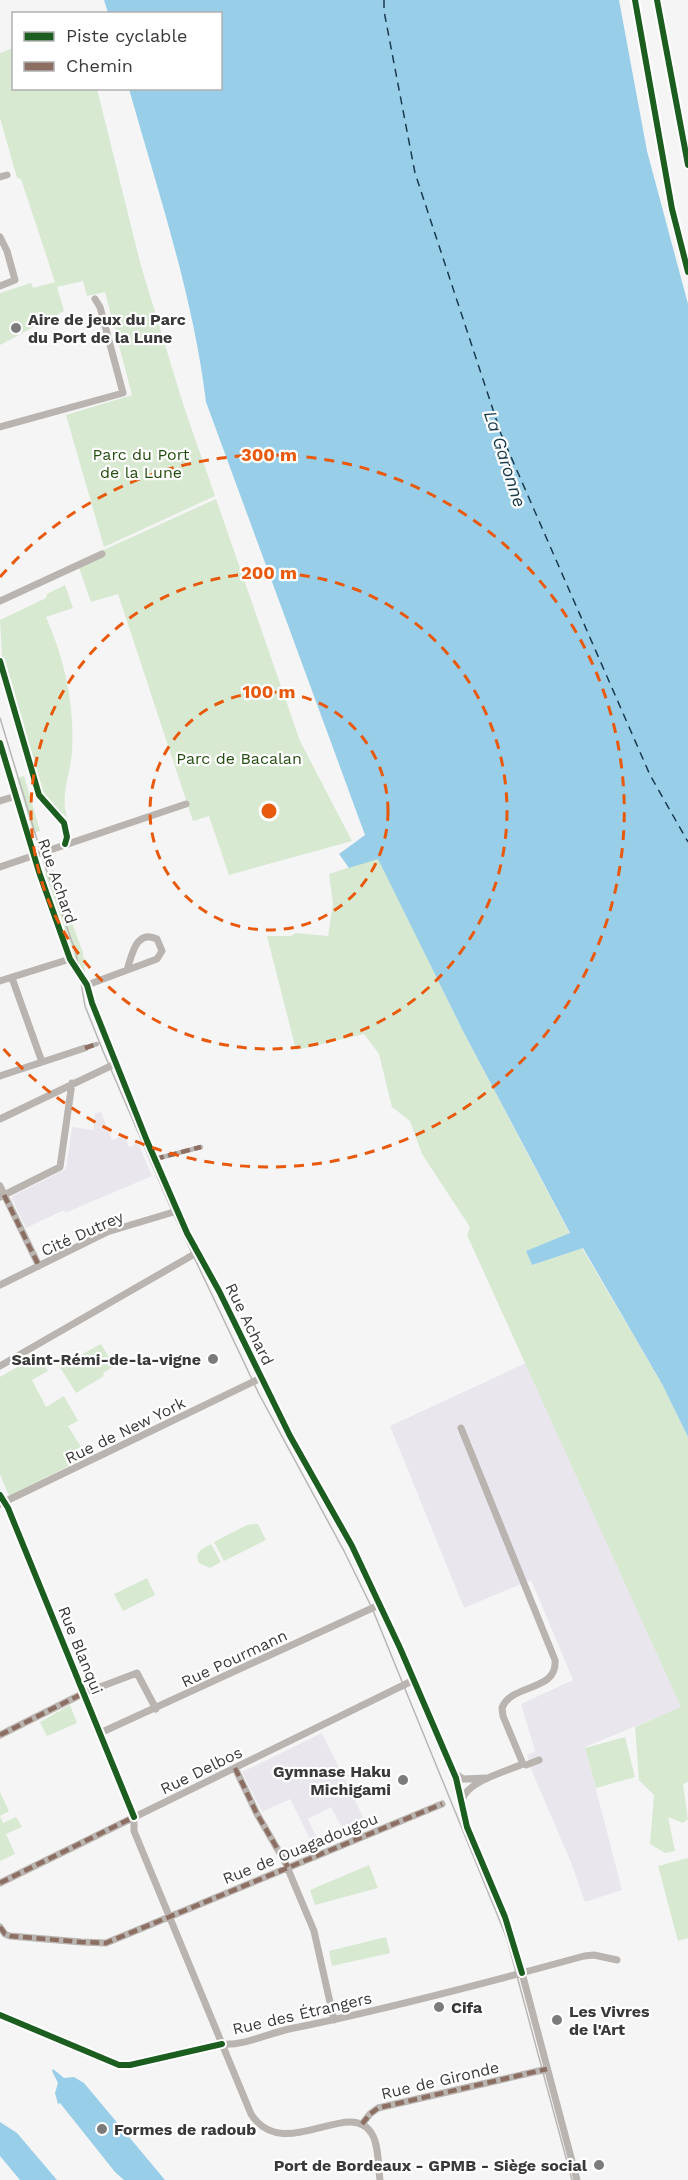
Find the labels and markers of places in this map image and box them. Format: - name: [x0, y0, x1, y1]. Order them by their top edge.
- place label: Aire de jeux du Parc du Port de la Lune: [28, 310, 186, 347]
- marker: Aire de jeux du Parc du Port de la Lune: [9, 321, 23, 335]
- centre of rings: [259, 801, 279, 821]
- place label: Saint-Rémi-de-la-vigne: [11, 1350, 201, 1369]
- marker: Saint-Rémi-de-la-vigne: [206, 1352, 220, 1366]
- place label: Gymnase Haku Michigami: [273, 1762, 391, 1799]
- marker: Gymnase Haku Michigami: [396, 1773, 410, 1787]
- place label: Cifa: [451, 1998, 483, 2017]
- marker: Cifa: [432, 2000, 446, 2014]
- place label: Les Vivres de l'Art: [569, 2002, 650, 2039]
- marker: Les Vivres de l'Art: [550, 2013, 564, 2027]
- place label: Formes de radoub: [114, 2120, 256, 2139]
- marker: Formes de radoub: [95, 2122, 109, 2136]
- place label: Port de Bordeaux - GPMB - Siège social: [274, 2156, 588, 2175]
- marker: Port de Bordeaux - GPMB - Siège social: [592, 2158, 606, 2172]

